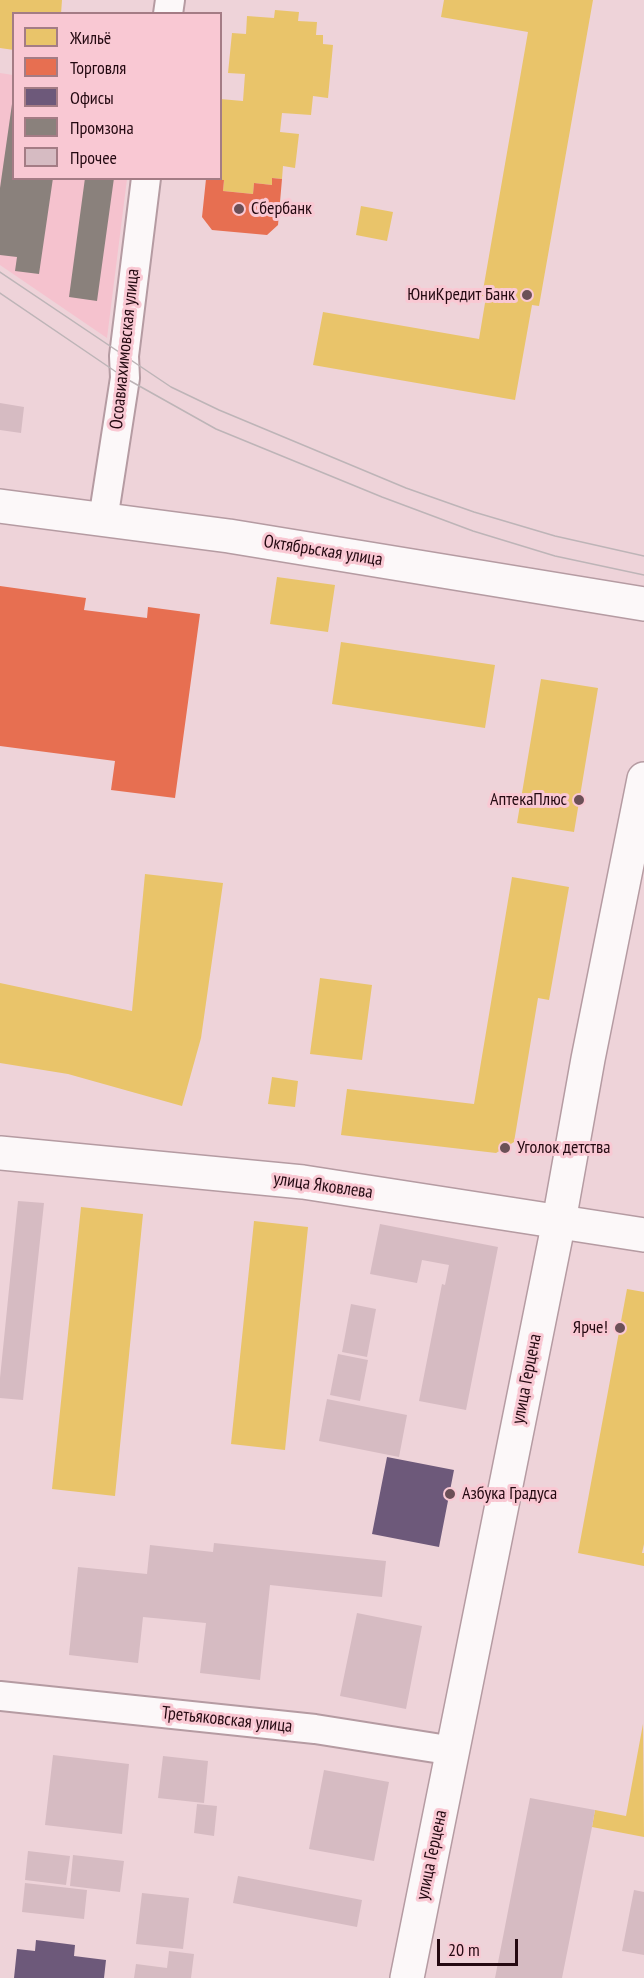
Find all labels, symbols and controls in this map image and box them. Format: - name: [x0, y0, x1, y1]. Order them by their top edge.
- legend: [12, 12, 222, 180]
- text: Жильё: [70, 26, 111, 49]
- text: Торговля: [70, 56, 126, 79]
- text: Офисы: [70, 86, 114, 109]
- text: Промзона: [70, 116, 134, 139]
- text: Прочее: [70, 146, 117, 169]
- place label: Сбербанк: [251, 198, 312, 220]
- marker: Сбербанк: [232, 202, 246, 216]
- street label: Осоавиахимовская улица: [106, 268, 144, 430]
- place label: ЮниКредит Банк: [407, 284, 515, 306]
- marker: ЮниКредит Банк: [520, 288, 534, 302]
- street label: Октябрьская улица: [262, 531, 384, 571]
- place label: АптекаПлюс: [490, 789, 567, 811]
- marker: АптекаПлюс: [572, 793, 586, 807]
- place label: Уголок детства: [517, 1137, 610, 1159]
- marker: Уголок детства: [498, 1141, 512, 1155]
- street label: улица Яковлева: [272, 1168, 374, 1204]
- place label: Ярче!: [573, 1317, 608, 1339]
- marker: Ярче!: [613, 1321, 627, 1335]
- street label: улица Герцена: [508, 1332, 546, 1426]
- place label: Азбука Градуса: [462, 1483, 557, 1505]
- marker: Азбука Градуса: [443, 1487, 457, 1501]
- street label: Третьяковская улица: [161, 1702, 293, 1738]
- street label: улица Герцена: [412, 1808, 452, 1902]
- scale bar: [440, 1927, 521, 1965]
- text: 20 m: [448, 1938, 480, 1961]

